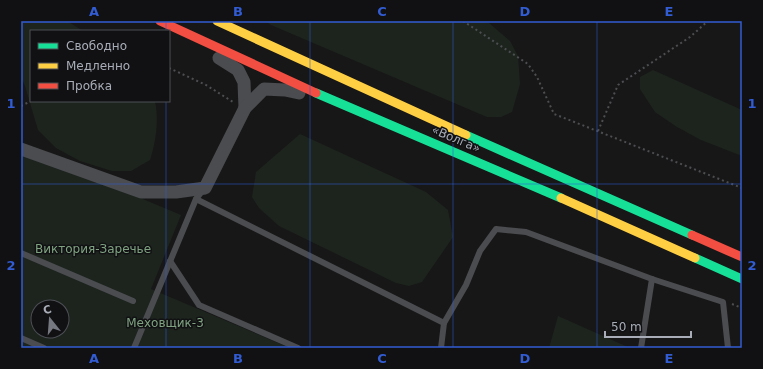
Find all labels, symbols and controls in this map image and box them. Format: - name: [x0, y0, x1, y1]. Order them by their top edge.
- text: A: [89, 4, 99, 19]
- text: B: [233, 4, 243, 19]
- text: C: [377, 4, 387, 19]
- text: D: [520, 4, 531, 19]
- text: E: [665, 4, 673, 19]
- legend: [30, 30, 170, 102]
- text: Свободно: [66, 39, 127, 53]
- text: Медленно: [66, 59, 130, 73]
- text: Пробка: [66, 79, 112, 93]
- text: 1: [6, 96, 16, 111]
- text: 1: [747, 96, 757, 111]
- street label: «Волга»: [430, 122, 482, 156]
- park label: Виктория-Заречье: [35, 242, 151, 256]
- text: 2: [6, 258, 16, 273]
- text: 2: [747, 258, 757, 273]
- north arrow: [30, 299, 70, 339]
- text: С: [41, 303, 53, 317]
- scale bar: [605, 313, 691, 339]
- park label: Меховщик-3: [126, 316, 204, 330]
- text: 50 m: [611, 320, 642, 334]
- text: A: [89, 351, 99, 366]
- text: B: [233, 351, 243, 366]
- text: C: [377, 351, 387, 366]
- text: D: [520, 351, 531, 366]
- text: E: [665, 351, 673, 366]

